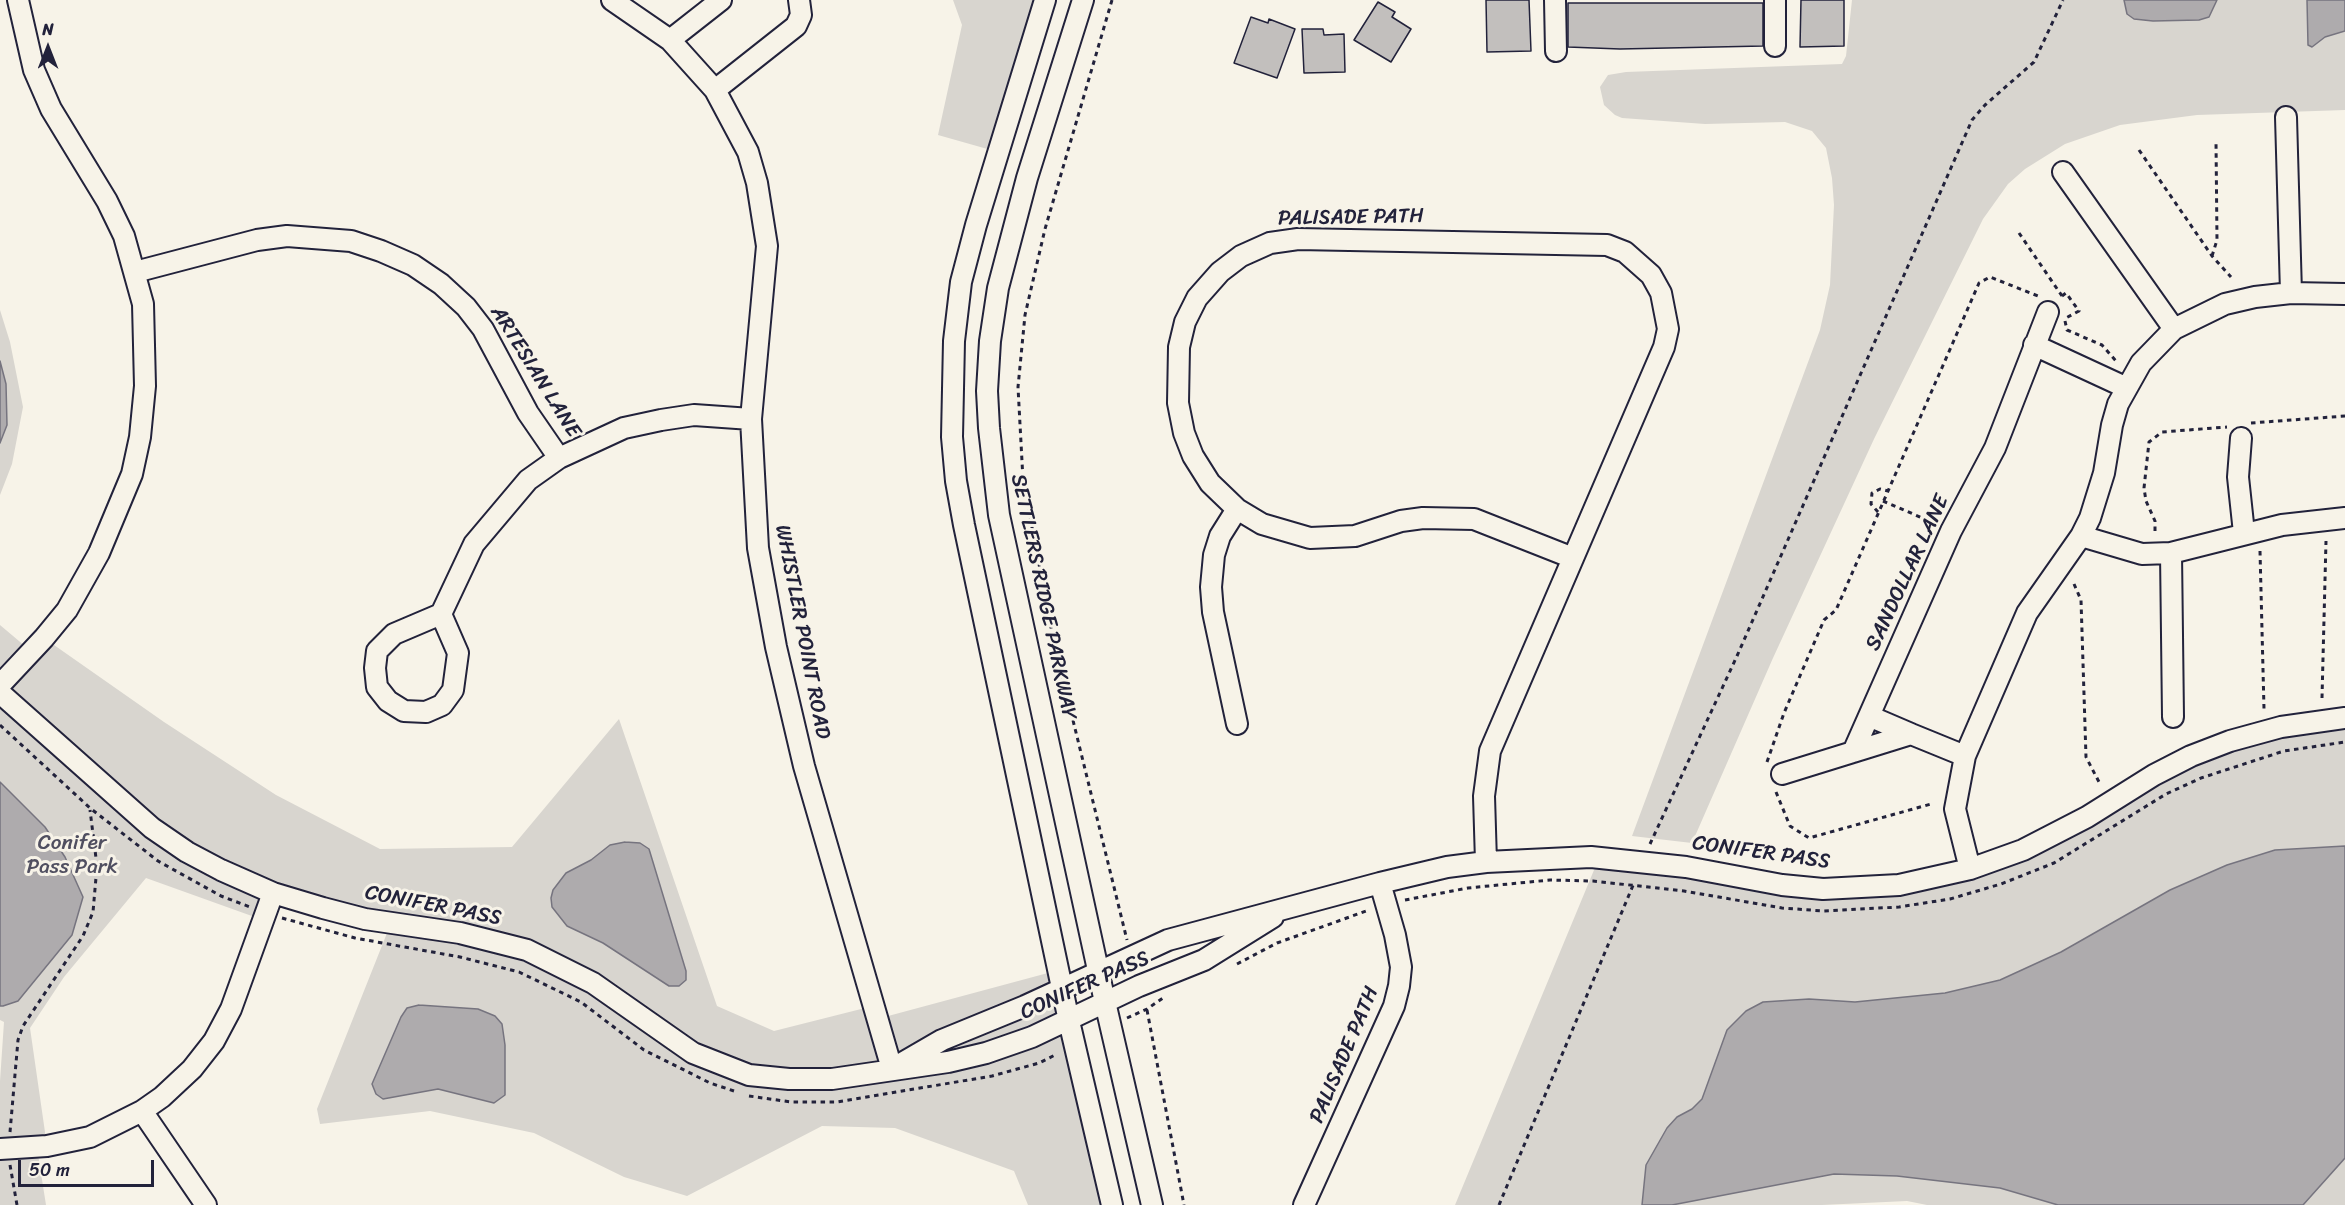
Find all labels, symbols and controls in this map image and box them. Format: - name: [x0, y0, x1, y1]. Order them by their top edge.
- text: N: [42, 15, 54, 44]
- north arrow: [18, 18, 78, 78]
- street label: PALISADE PATH: [1278, 204, 1424, 232]
- street label: ARTESIAN LANE: [484, 301, 586, 443]
- street label: SETTLERS RIDGE PARKWAY: [1005, 472, 1081, 722]
- street label: SANDOLLAR LANE: [1861, 491, 1955, 655]
- street label: WHISTLER POINT ROAD: [769, 523, 835, 741]
- park label: Conifer Pass Park: [26, 831, 118, 881]
- street label: CONIFER PASS: [1691, 831, 1831, 875]
- street label: CONIFER PASS: [363, 880, 503, 932]
- street label: CONIFER PASS: [1017, 946, 1153, 1026]
- street label: PALISADE PATH: [1305, 983, 1385, 1127]
- scale bar: [21, 1148, 158, 1186]
- text: 50 m: [29, 1154, 70, 1186]

